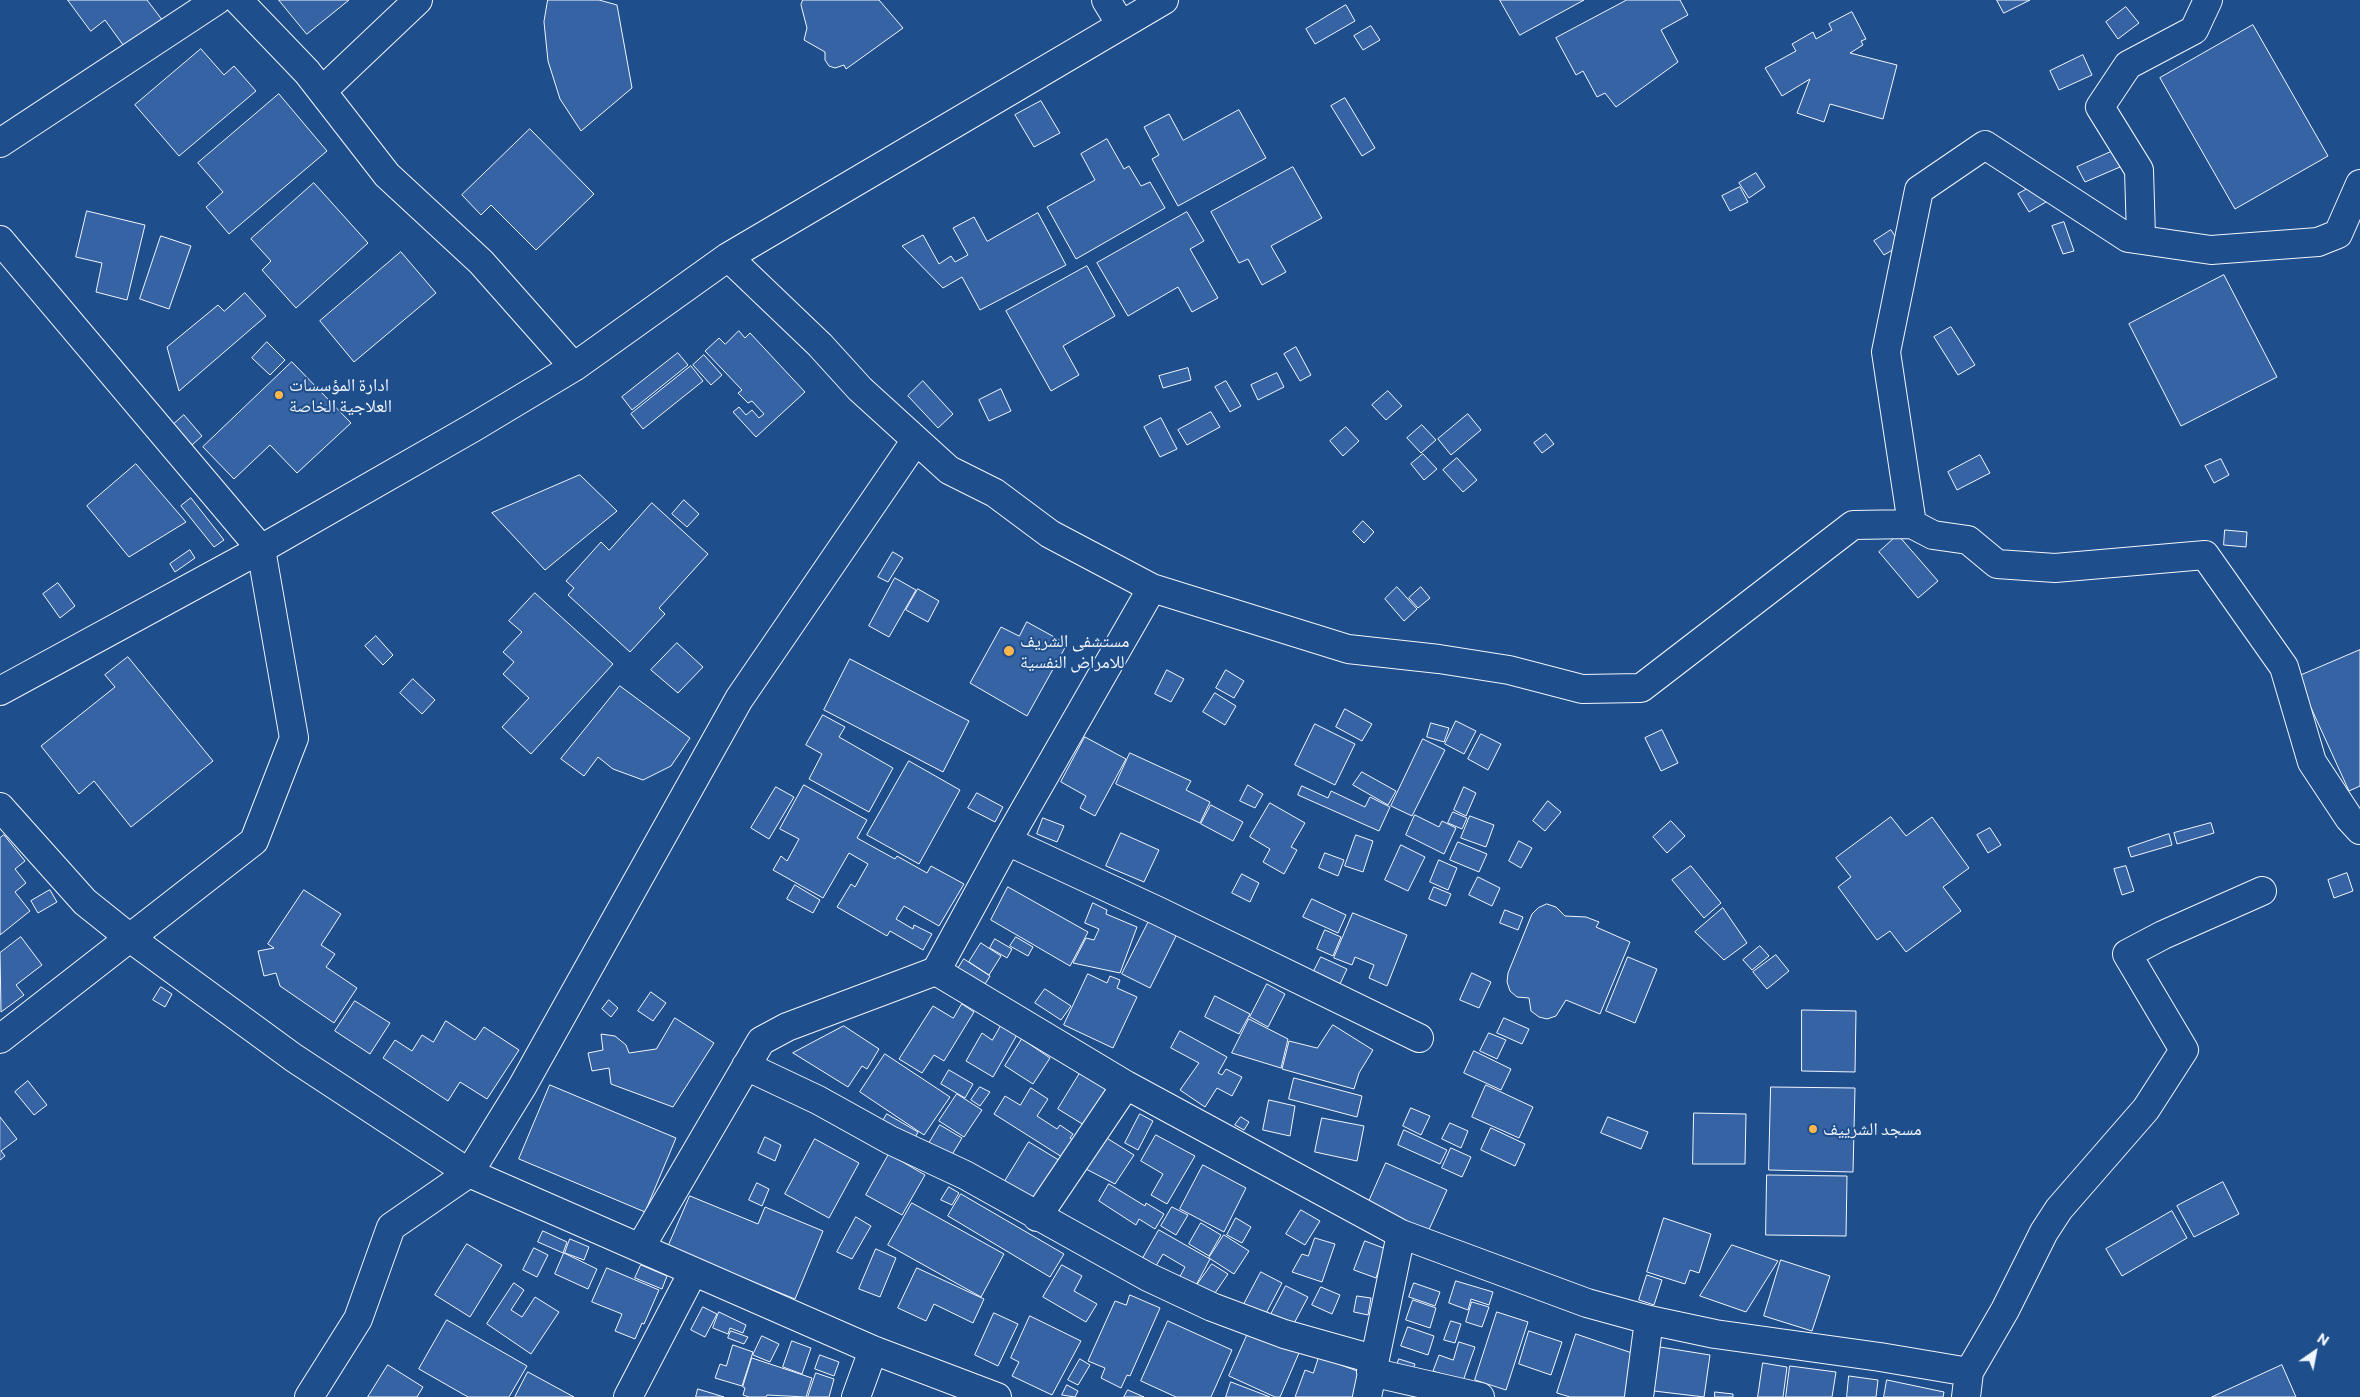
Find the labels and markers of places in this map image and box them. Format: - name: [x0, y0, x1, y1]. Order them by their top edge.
- place label: ادارة المؤسسات العلاجية الخاصة: [289, 374, 392, 416]
- marker: ادارة المؤسسات العلاجية الخاصة: [273, 389, 285, 401]
- place label: مستشفى الشريف للامراض النفسية: [1020, 630, 1130, 672]
- marker: مستشفى الشريف للامراض النفسية: [1002, 644, 1016, 658]
- place label: مسجد الشرييف: [1823, 1118, 1922, 1140]
- marker: مسجد الشرييف: [1807, 1123, 1819, 1135]

